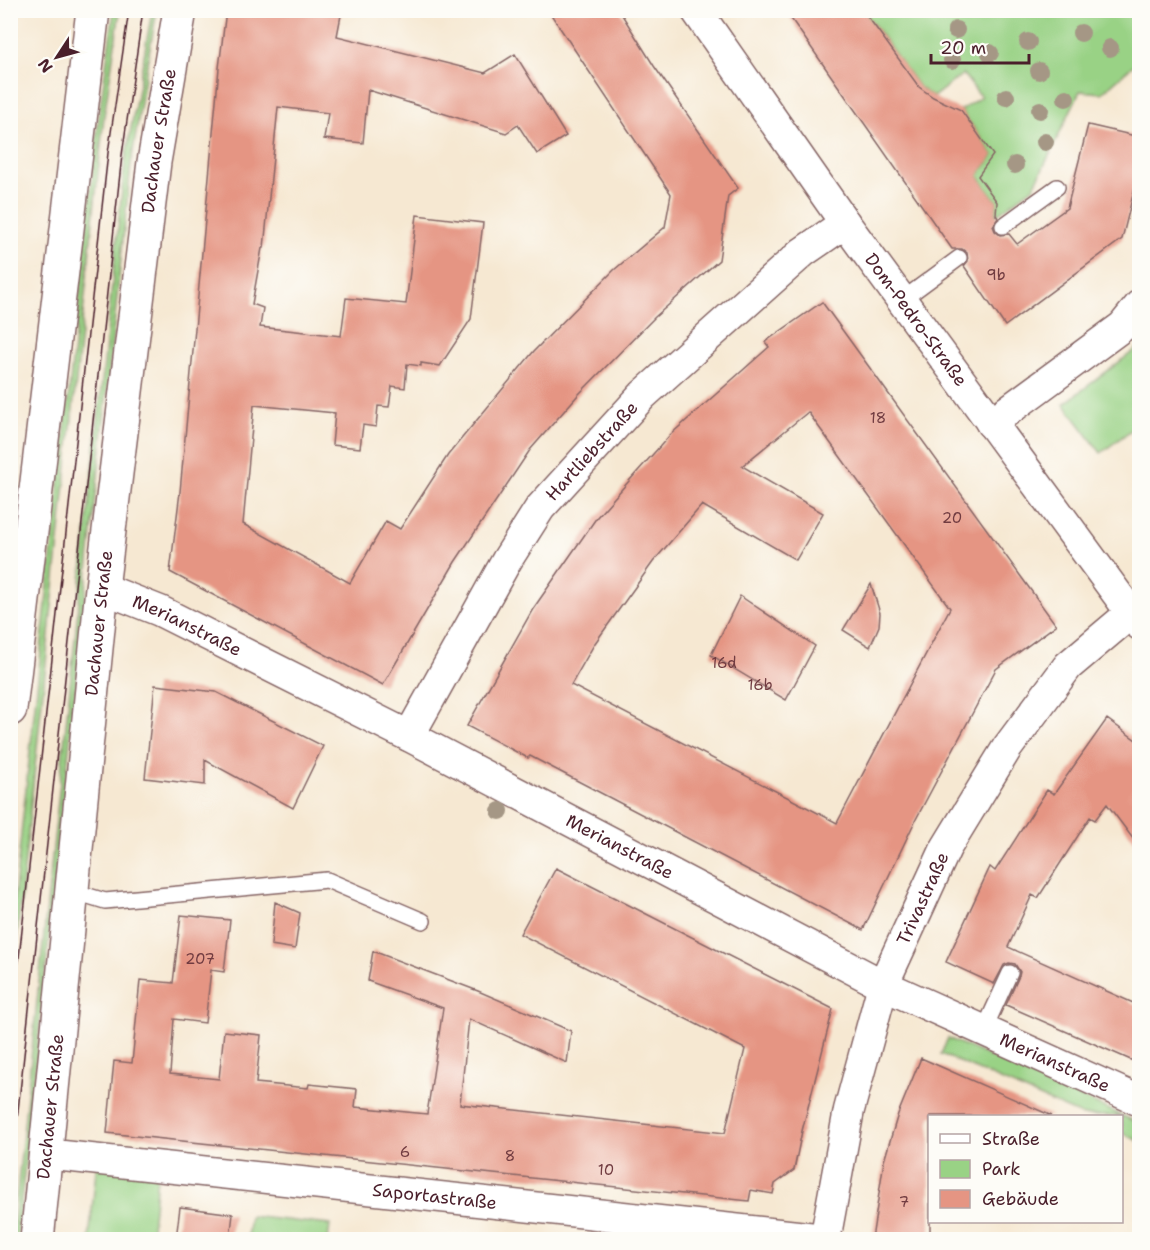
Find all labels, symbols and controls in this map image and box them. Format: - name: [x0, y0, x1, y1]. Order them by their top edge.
- north arrow: [27, 27, 87, 87]
- scale bar: [931, 27, 1028, 65]
- text: 20 m: [940, 36, 986, 60]
- text: N: [33, 54, 57, 77]
- street label: Dachauer Straße: [136, 67, 182, 215]
- street label: Dom-Pedro-Straße: [859, 248, 973, 391]
- house number: 9b: [986, 265, 1006, 285]
- street label: Hartliebstraße: [540, 396, 643, 506]
- house number: 18: [870, 408, 886, 428]
- house number: 20: [942, 508, 962, 528]
- street label: Dachauer Straße: [79, 549, 119, 697]
- street label: Merianstraße: [129, 589, 246, 662]
- house number: 16d: [711, 653, 737, 673]
- house number: 16b: [747, 675, 773, 695]
- street label: Merianstraße: [562, 808, 678, 885]
- street label: Trivastraße: [891, 848, 955, 949]
- house number: 207: [185, 949, 215, 969]
- street label: Merianstraße: [996, 1027, 1114, 1098]
- street label: Dachauer Straße: [31, 1033, 69, 1181]
- legend: [928, 1115, 1123, 1223]
- text: Straße: [982, 1127, 1040, 1151]
- house number: 6: [400, 1142, 410, 1162]
- house number: 8: [505, 1146, 515, 1166]
- text: Park: [982, 1157, 1021, 1181]
- house number: 10: [598, 1160, 614, 1180]
- street label: Saportastraße: [371, 1178, 498, 1215]
- text: Gebäude: [982, 1187, 1059, 1211]
- house number: 7: [899, 1192, 909, 1212]

